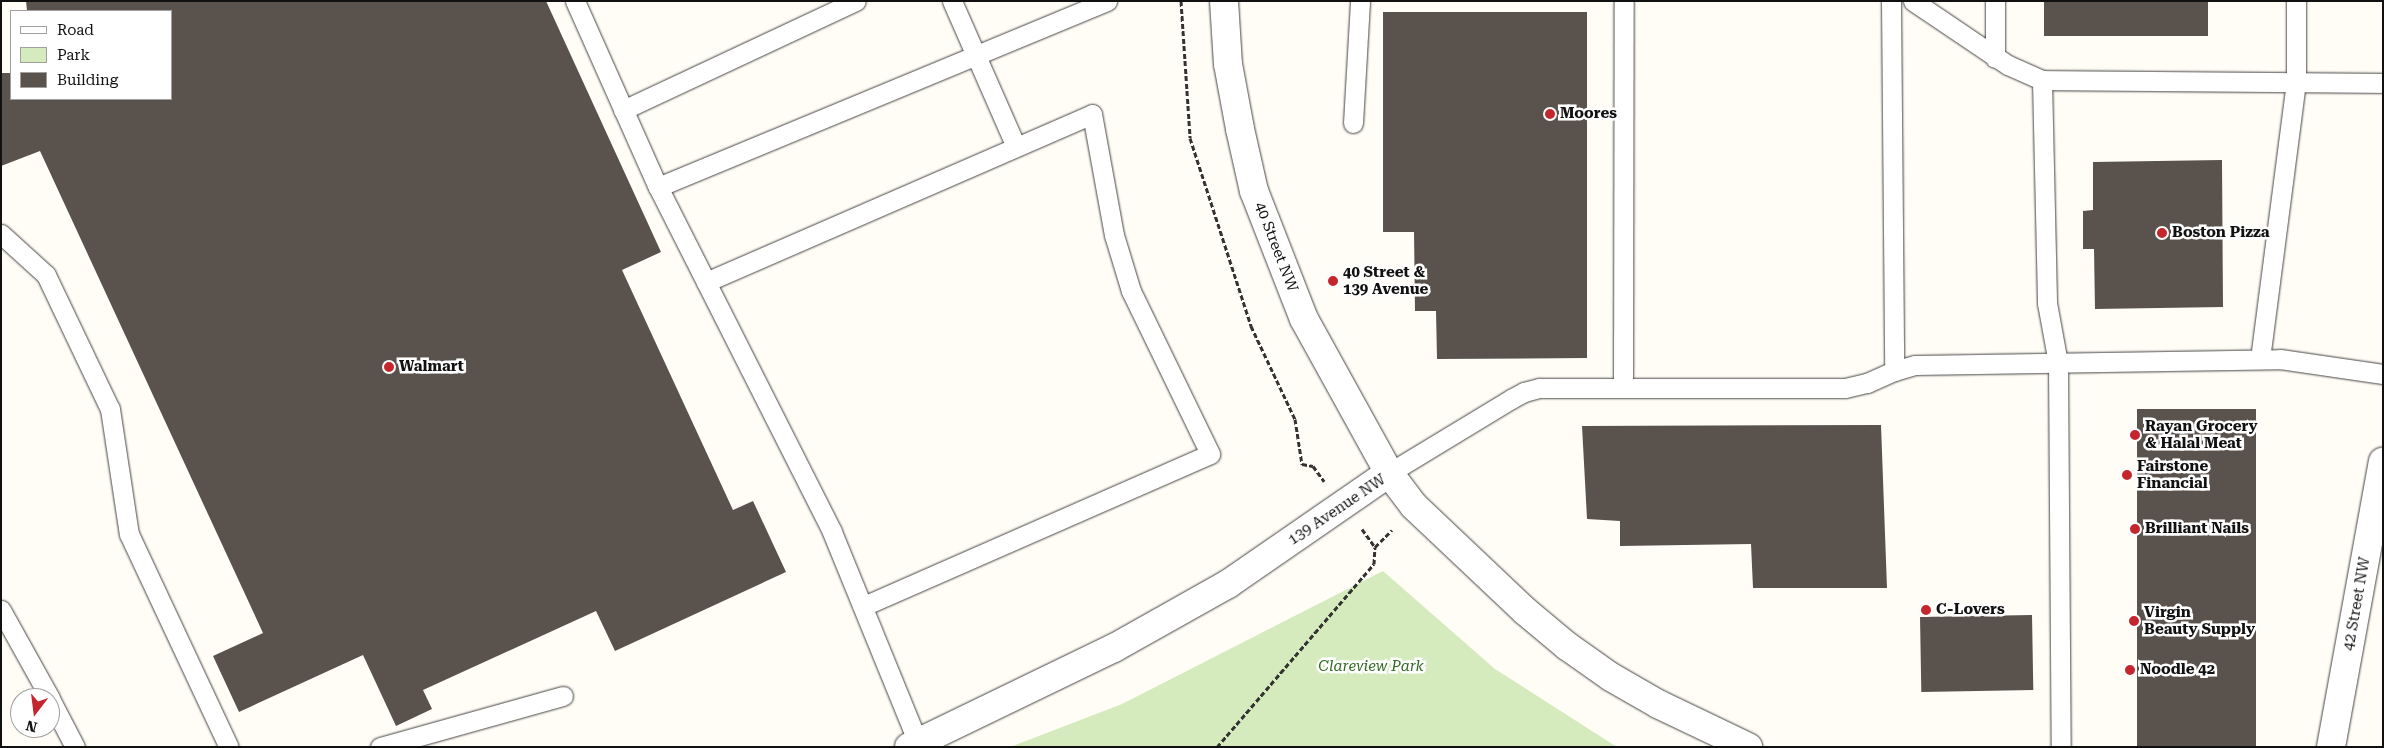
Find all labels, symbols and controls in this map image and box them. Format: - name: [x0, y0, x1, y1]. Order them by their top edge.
- legend: [10, 10, 172, 100]
- text: Road: [57, 21, 94, 39]
- text: Park: [57, 46, 90, 64]
- text: Building: [57, 71, 118, 89]
- place label: Moores: [1560, 105, 1617, 123]
- marker: Moores: [1544, 108, 1556, 120]
- street label: 40 Street NW: [1251, 200, 1301, 294]
- place label: Boston Pizza: [2172, 224, 2270, 242]
- marker: Boston Pizza: [2156, 227, 2168, 239]
- place label: 40 Street & 139 Avenue: [1343, 263, 1428, 298]
- marker: 40 Street & 139 Avenue: [1327, 275, 1339, 287]
- place label: Walmart: [399, 358, 464, 376]
- marker: Walmart: [383, 361, 395, 373]
- place label: Rayan Grocery & Halal Meat: [2145, 417, 2258, 452]
- marker: Rayan Grocery & Halal Meat: [2129, 429, 2141, 441]
- place label: Fairstone Financial: [2137, 457, 2208, 492]
- marker: Fairstone Financial: [2121, 469, 2133, 481]
- street label: 139 Avenue NW: [1285, 471, 1389, 549]
- place label: Brilliant Nails: [2145, 520, 2249, 538]
- marker: Brilliant Nails: [2129, 523, 2141, 535]
- street label: 42 Street NW: [2340, 556, 2374, 652]
- place label: C-Lovers: [1936, 601, 2005, 619]
- place label: Virgin Beauty Supply: [2144, 603, 2255, 638]
- marker: C-Lovers: [1920, 604, 1932, 616]
- marker: Virgin Beauty Supply: [2128, 615, 2140, 627]
- park label: Clareview Park: [1318, 658, 1424, 676]
- place label: Noodle 42: [2140, 661, 2215, 679]
- marker: Noodle 42: [2124, 664, 2136, 676]
- north arrow: [10, 688, 60, 738]
- text: N: [24, 717, 39, 736]

